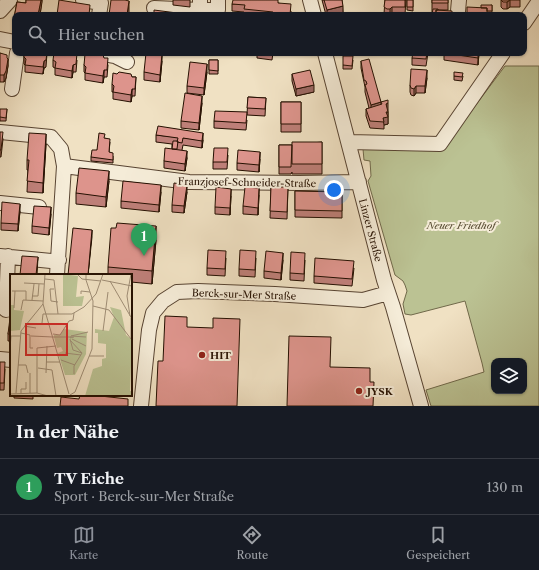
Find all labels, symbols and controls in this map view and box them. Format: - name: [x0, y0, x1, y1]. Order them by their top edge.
- search box: [12, 12, 527, 56]
- icon: search: [26, 23, 48, 45]
- text: Hier suchen: [58, 25, 145, 44]
- street label: Franzjosef-Schneider-Straße: [178, 175, 317, 190]
- your location: [324, 180, 344, 200]
- street label: Linzer Straße: [356, 197, 385, 263]
- park label: Neuer Friedhof: [426, 219, 499, 232]
- pin: 1: [131, 223, 157, 256]
- inset map: [10, 274, 132, 396]
- street label: Berck-sur-Mer Straße: [192, 286, 297, 303]
- place label: HIT: [210, 349, 231, 362]
- marker: HIT: [197, 350, 207, 360]
- map controls: [491, 358, 527, 394]
- button: layers: [491, 358, 527, 394]
- place label: JYSK: [365, 385, 394, 398]
- marker: JYSK: [354, 386, 364, 396]
- text: In der Nähe: [16, 422, 119, 442]
- text: TV Eiche: [54, 469, 124, 488]
- text: 1: [26, 479, 32, 495]
- text: 130 m: [487, 479, 523, 495]
- text: Sport · Berck-sur-Mer Straße: [54, 488, 234, 504]
- tab: Karte: [69, 524, 98, 562]
- tab: Route: [237, 524, 268, 562]
- tab: Gespeichert: [406, 524, 470, 562]

